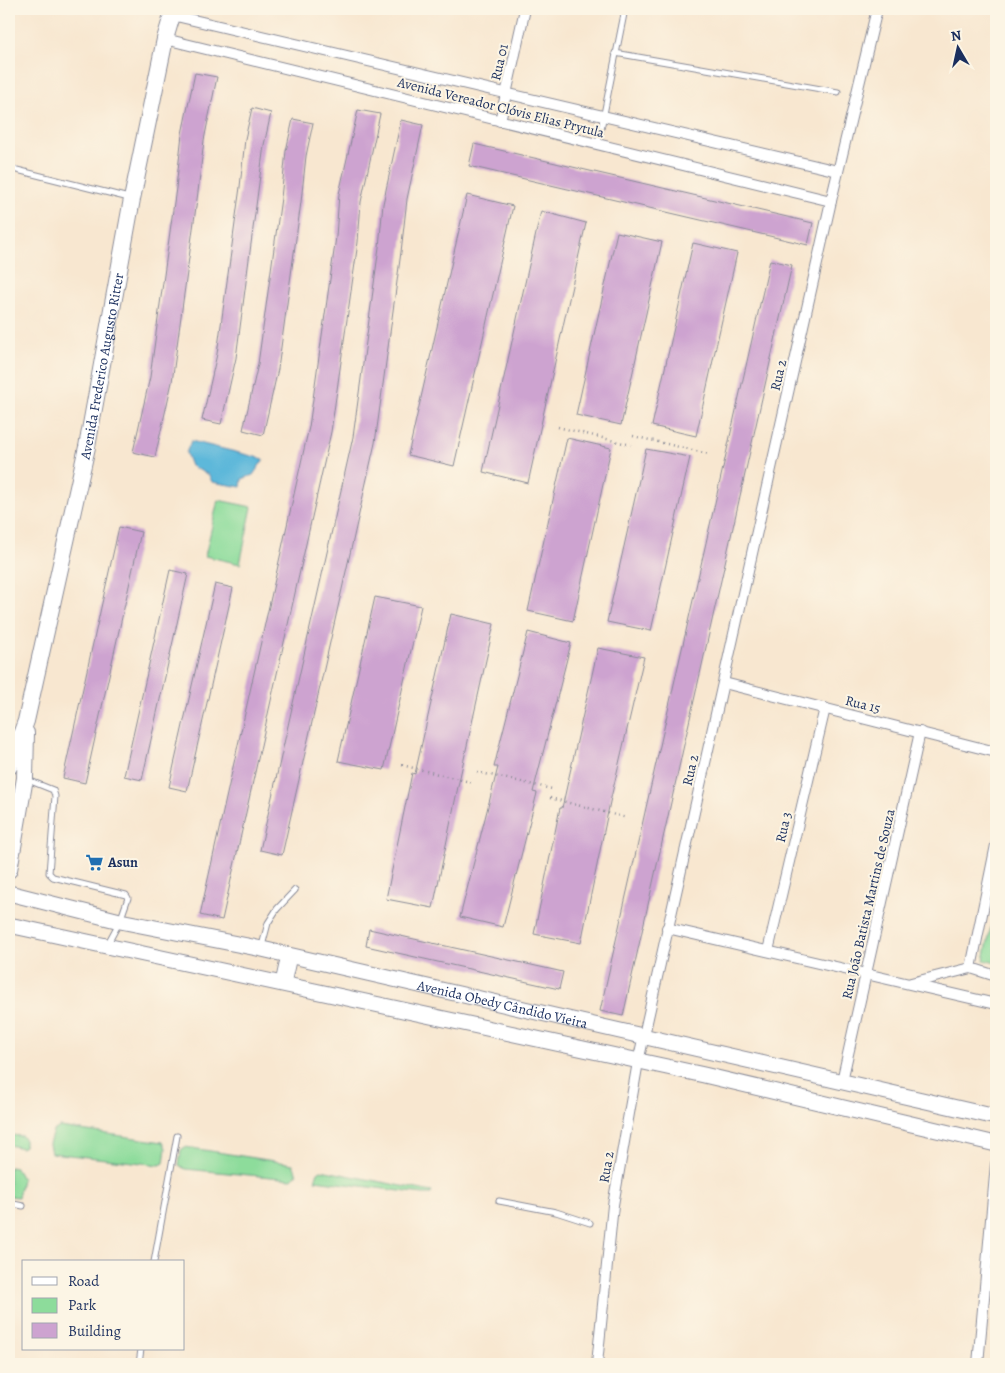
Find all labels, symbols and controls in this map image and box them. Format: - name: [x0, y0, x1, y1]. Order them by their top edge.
- north arrow: [932, 22, 982, 72]
- text: N: [950, 25, 963, 46]
- street label: Rua 01: [486, 42, 513, 82]
- street label: Avenida Vereador Clóvis Elias Prytula: [394, 72, 607, 143]
- street label: Avenida Frederico Augusto Ritter: [75, 271, 129, 462]
- street label: Rua 2: [766, 357, 791, 393]
- street label: Rua 15: [843, 691, 883, 718]
- street label: Rua 2: [678, 752, 703, 788]
- street label: Rua João Batista Martins de Souza: [837, 807, 900, 1001]
- street label: Rua 3: [771, 810, 796, 844]
- supermarket icon: Asun: [84, 852, 104, 872]
- place label: Asun: [107, 853, 138, 872]
- street label: Avenida Obedy Cândido Vieira: [415, 976, 590, 1033]
- street label: Rua 2: [594, 1150, 619, 1184]
- legend: [22, 1260, 185, 1350]
- text: Road: [68, 1271, 100, 1291]
- text: Park: [68, 1295, 97, 1315]
- text: Building: [68, 1321, 121, 1341]

